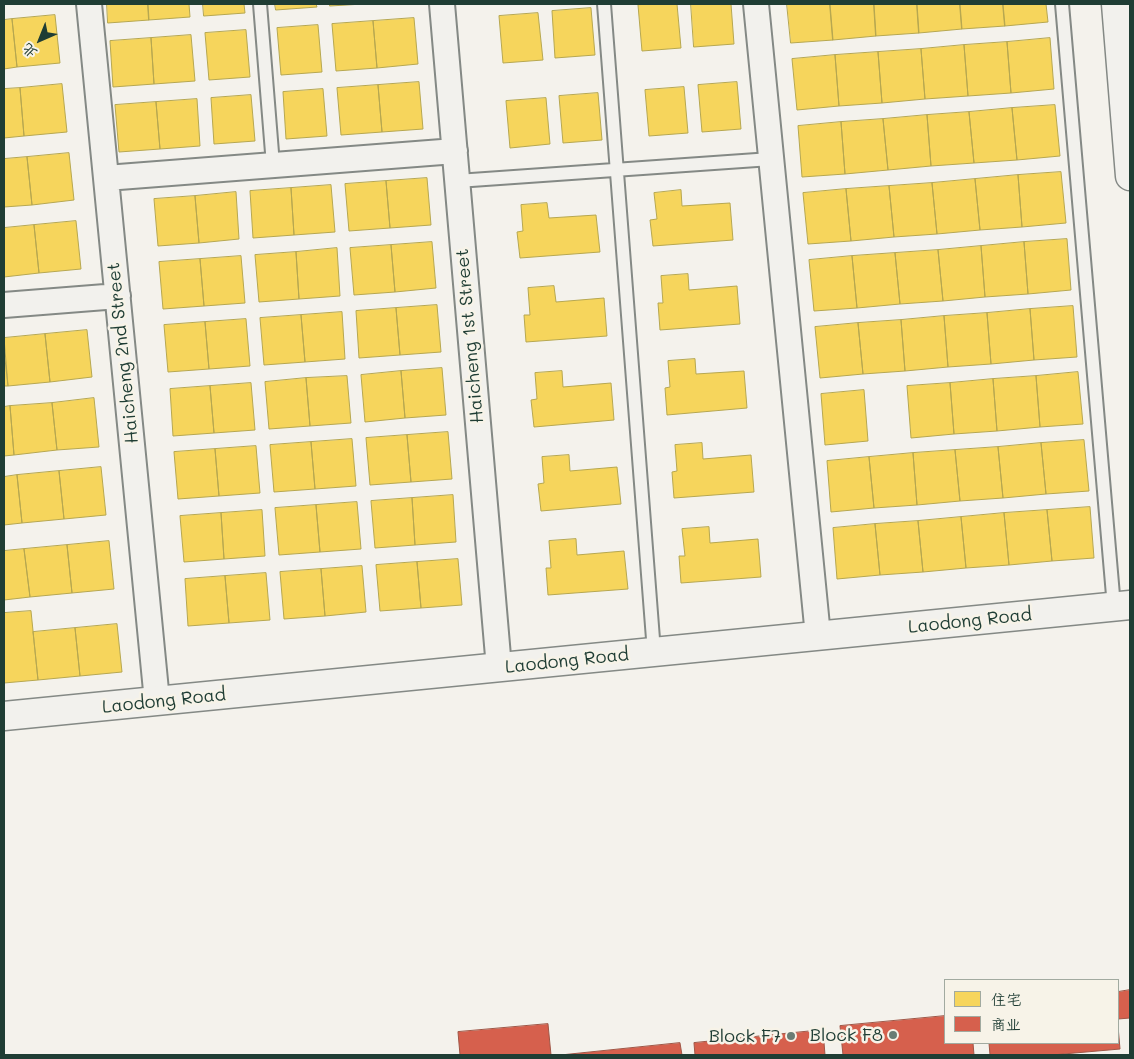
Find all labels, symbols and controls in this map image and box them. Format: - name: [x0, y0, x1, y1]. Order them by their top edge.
- north arrow: [15, 15, 65, 65]
- text: 北: [18, 39, 41, 63]
- street label: Haicheng 1st Street: [452, 248, 488, 424]
- street label: Haicheng 2nd Street: [103, 261, 143, 445]
- street label: Laodong Road: [907, 604, 1033, 638]
- street label: Laodong Road: [504, 644, 630, 678]
- street label: Laodong Road: [101, 684, 227, 718]
- legend: [944, 979, 1119, 1044]
- text: 住宅: [991, 989, 1021, 1009]
- text: 商业: [991, 1014, 1021, 1034]
- place label: Block F8: [810, 1024, 883, 1046]
- place label: Block F7: [709, 1025, 781, 1047]
- marker: Block F8: [887, 1029, 899, 1041]
- marker: Block F7: [785, 1030, 797, 1042]

